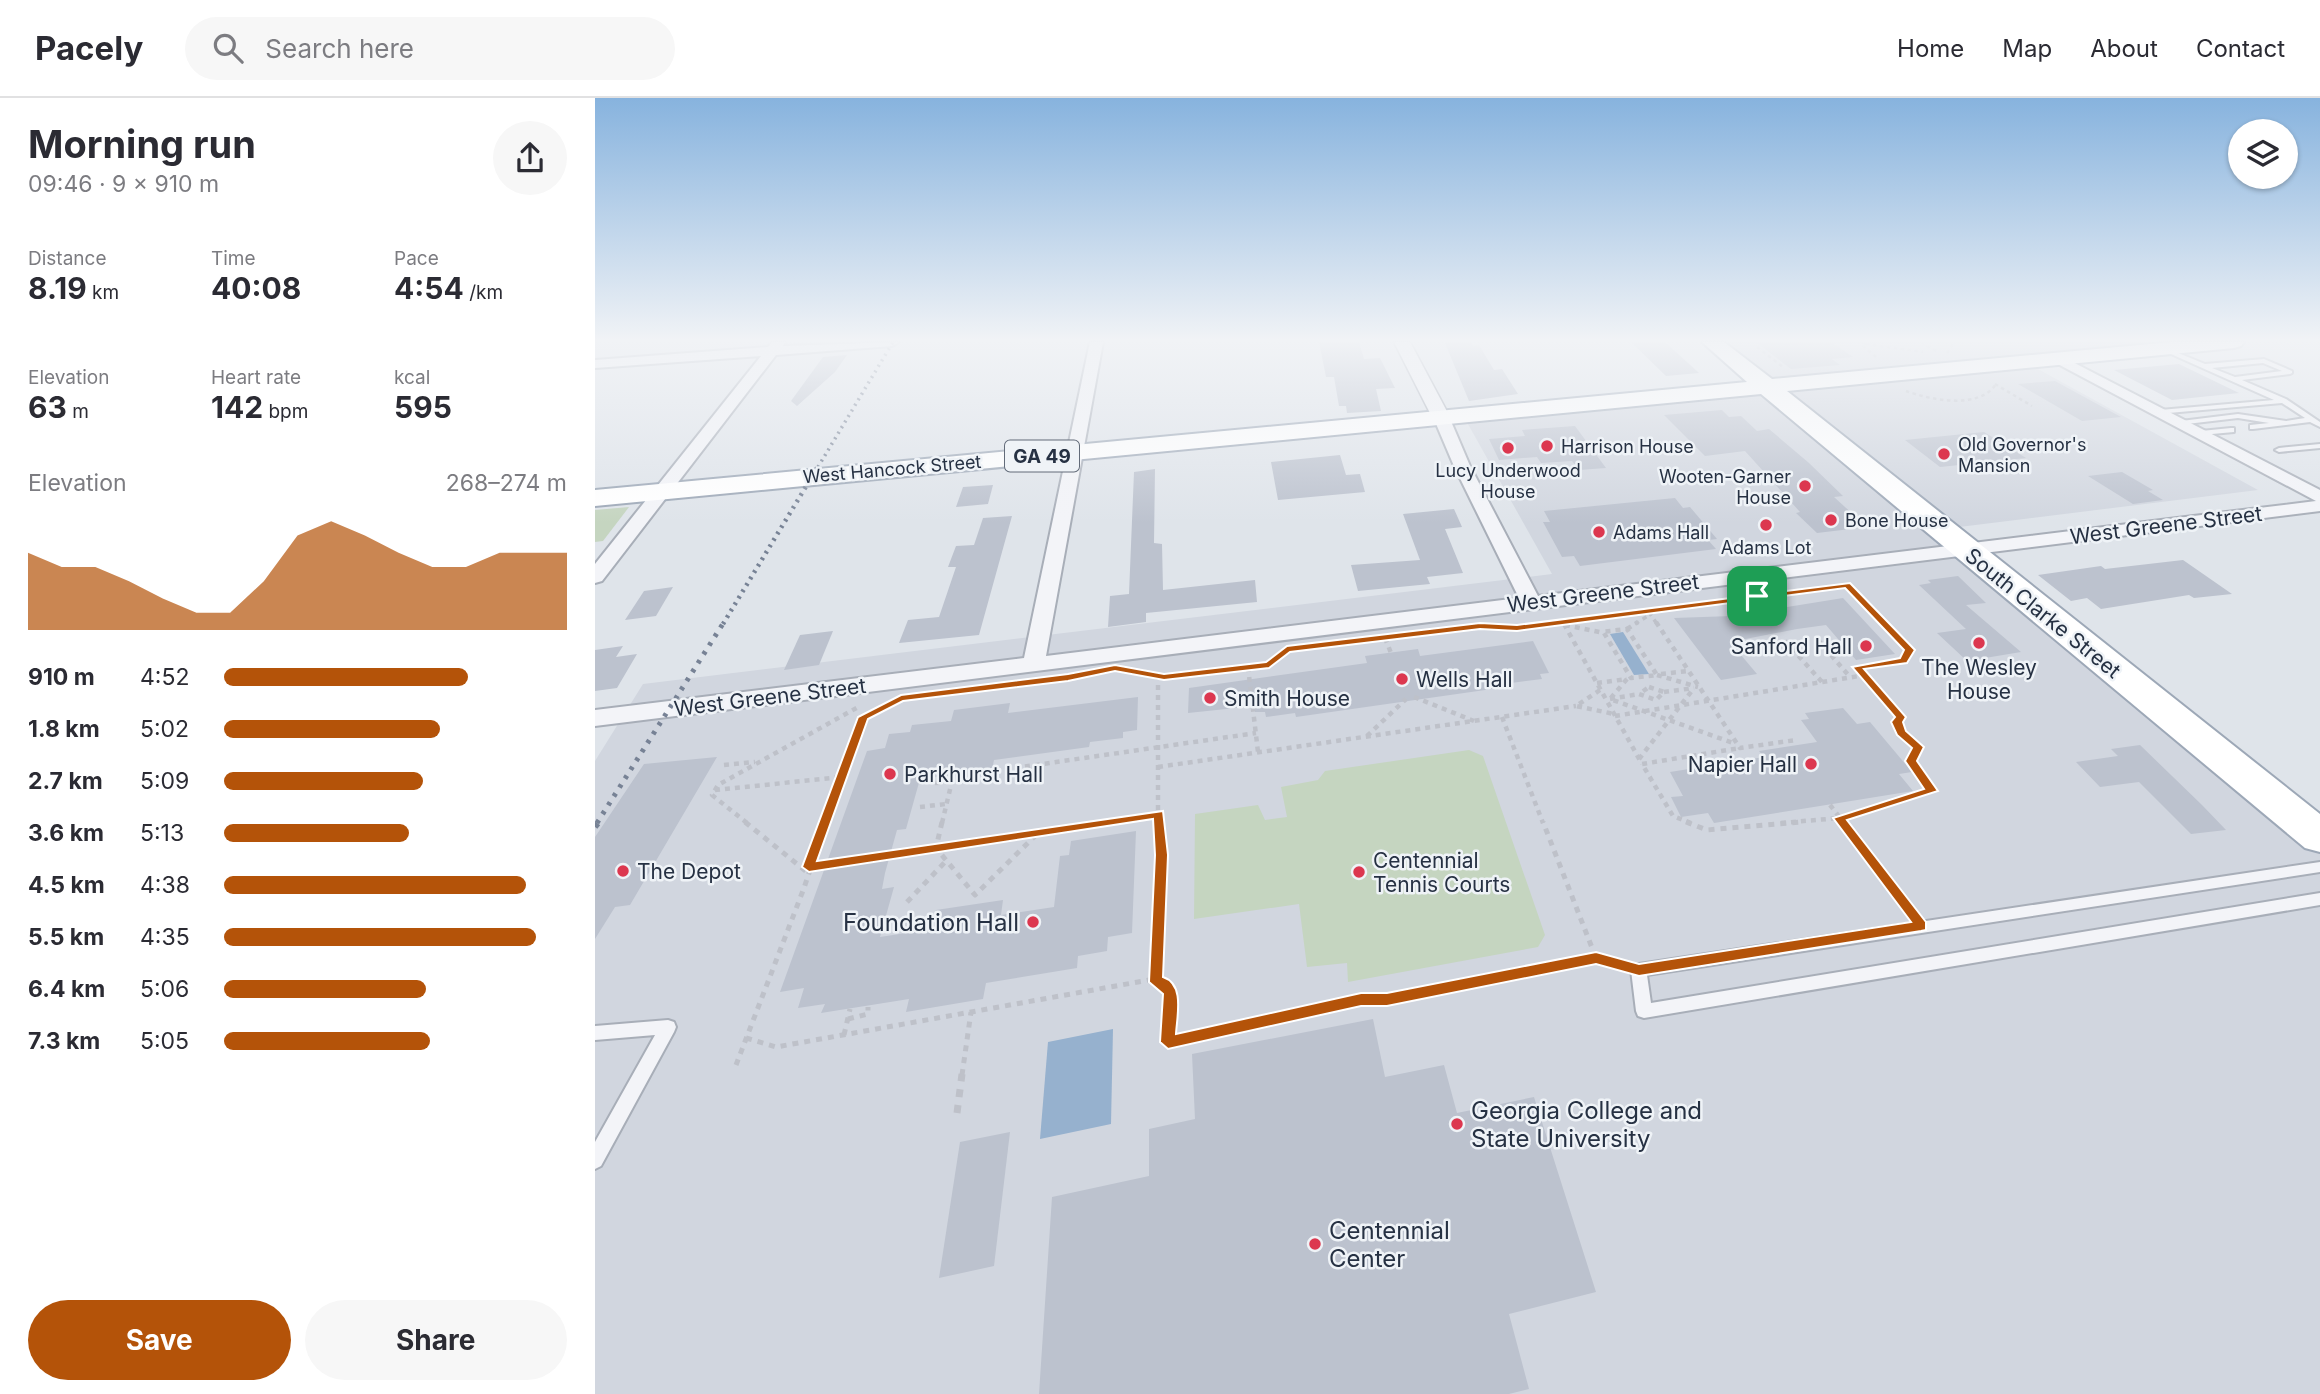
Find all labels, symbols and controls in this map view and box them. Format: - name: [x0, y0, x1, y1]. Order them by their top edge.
- search box: [185, 17, 675, 80]
- text: Pacely: [35, 28, 143, 68]
- icon: search: [209, 29, 247, 67]
- text: Search here: [265, 33, 414, 64]
- text: Home: [1897, 34, 1964, 63]
- text: Map: [2002, 34, 2052, 63]
- text: About: [2090, 34, 2158, 63]
- text: Contact: [2196, 34, 2285, 63]
- map controls: [2228, 119, 2298, 189]
- button: layers: [2228, 119, 2298, 189]
- text: Morning run: [28, 121, 256, 167]
- button: share: [493, 121, 567, 195]
- text: 09:46 · 9 × 910 m: [28, 170, 219, 198]
- text: Distance: [28, 247, 106, 270]
- text: Time: [211, 247, 256, 270]
- text: Pace: [394, 247, 439, 270]
- text: 8.19: [28, 270, 87, 306]
- text: 40:08: [211, 270, 301, 306]
- text: 4:54: [394, 270, 464, 306]
- text: km: [87, 281, 119, 304]
- text: /km: [464, 281, 503, 304]
- text: Elevation: [28, 366, 109, 389]
- text: Heart rate: [211, 366, 301, 389]
- text: kcal: [394, 366, 430, 389]
- text: 63: [28, 389, 67, 425]
- text: 142: [211, 389, 263, 425]
- text: 595: [394, 389, 452, 425]
- text: m: [67, 400, 89, 423]
- text: bpm: [263, 400, 308, 423]
- place label: Old Governor's Mansion: [1958, 434, 2087, 476]
- place label: Harrison House: [1561, 436, 1694, 457]
- marker: Harrison House: [1539, 438, 1555, 454]
- road number: GA 49: [1005, 440, 1079, 472]
- marker: Lucy Underwood House: [1500, 440, 1516, 456]
- marker: Old Governor's Mansion: [1936, 446, 1952, 462]
- street label: West Hancock Street: [802, 451, 982, 487]
- place label: Lucy Underwood House: [1435, 460, 1581, 502]
- place label: Wooten-Garner House: [1659, 466, 1791, 508]
- text: Elevation: [28, 469, 127, 497]
- text: 268–274 m: [446, 469, 567, 497]
- marker: Wooten-Garner House: [1797, 478, 1813, 494]
- street label: West Greene Street: [2069, 501, 2264, 549]
- place label: Bone House: [1845, 510, 1949, 531]
- marker: Bone House: [1823, 512, 1839, 528]
- marker: Adams Lot: [1758, 517, 1774, 533]
- place label: Adams Hall: [1613, 522, 1709, 543]
- marker: Adams Hall: [1591, 524, 1607, 540]
- place label: Adams Lot: [1721, 537, 1811, 558]
- street label: South Clarke Street: [1960, 543, 2126, 683]
- pin: [1727, 566, 1787, 626]
- street label: West Greene Street: [1506, 569, 1701, 617]
- icon: arrive: [1738, 577, 1776, 615]
- place label: Sanford Hall: [1731, 634, 1852, 659]
- marker: The Wesley House: [1971, 635, 1987, 651]
- marker: Sanford Hall: [1858, 638, 1874, 654]
- place label: The Wesley House: [1921, 655, 2037, 704]
- text: 910 m: [28, 663, 95, 691]
- text: 4:52: [140, 663, 190, 691]
- place label: Wells Hall: [1416, 667, 1513, 692]
- marker: Wells Hall: [1394, 671, 1410, 687]
- street label: West Greene Street: [673, 673, 868, 721]
- place label: Smith House: [1224, 686, 1350, 711]
- marker: Smith House: [1202, 690, 1218, 706]
- text: 1.8 km: [28, 715, 100, 743]
- text: 5:02: [140, 715, 189, 743]
- place label: Napier Hall: [1688, 752, 1797, 777]
- marker: Napier Hall: [1803, 756, 1819, 772]
- place label: Parkhurst Hall: [904, 762, 1043, 787]
- marker: Parkhurst Hall: [882, 766, 898, 782]
- text: 2.7 km: [28, 767, 103, 795]
- text: 5:09: [140, 767, 189, 795]
- text: 3.6 km: [28, 819, 104, 847]
- text: 5:13: [140, 819, 184, 847]
- place label: Centennial Tennis Courts: [1373, 848, 1510, 897]
- place label: The Depot: [637, 859, 741, 884]
- marker: The Depot: [615, 863, 631, 879]
- marker: Centennial Tennis Courts: [1351, 864, 1367, 880]
- text: 4.5 km: [28, 871, 105, 899]
- text: 4:38: [140, 871, 190, 899]
- place label: Foundation Hall: [843, 908, 1019, 937]
- marker: Foundation Hall: [1025, 914, 1041, 930]
- text: 5.5 km: [28, 923, 104, 951]
- text: 4:35: [140, 923, 190, 951]
- text: 6.4 km: [28, 975, 105, 1003]
- text: 5:06: [140, 975, 189, 1003]
- text: 7.3 km: [28, 1027, 100, 1055]
- text: 5:05: [140, 1027, 189, 1055]
- place label: Georgia College and State University: [1471, 1096, 1702, 1153]
- marker: Georgia College and State University: [1449, 1116, 1465, 1132]
- place label: Centennial Center: [1329, 1216, 1450, 1273]
- marker: Centennial Center: [1307, 1236, 1323, 1252]
- button: Save: [28, 1300, 291, 1380]
- button: Share: [305, 1300, 567, 1380]

